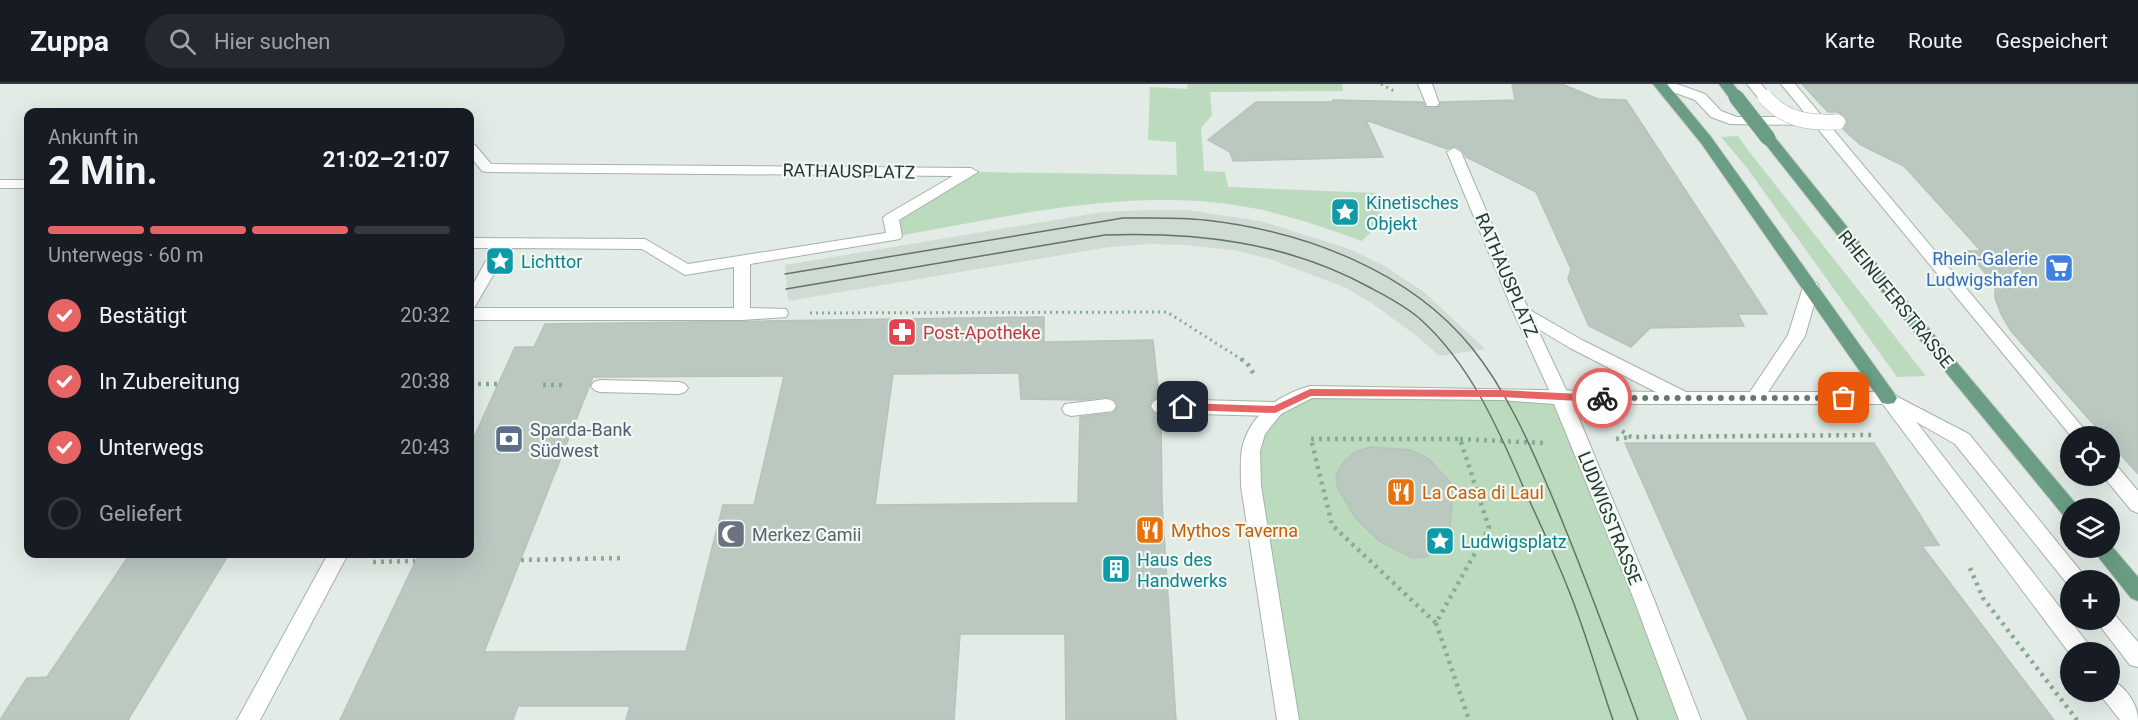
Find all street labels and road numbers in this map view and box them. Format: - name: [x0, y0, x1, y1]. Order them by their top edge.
- street label: RATHAUSPLATZ: [782, 159, 916, 183]
- street label: RATHAUSPLATZ: [1471, 210, 1543, 340]
- street label: RHEINUFERSTRASSE: [1834, 226, 1958, 372]
- street label: LUDWIGSTRASSE: [1574, 448, 1646, 588]

